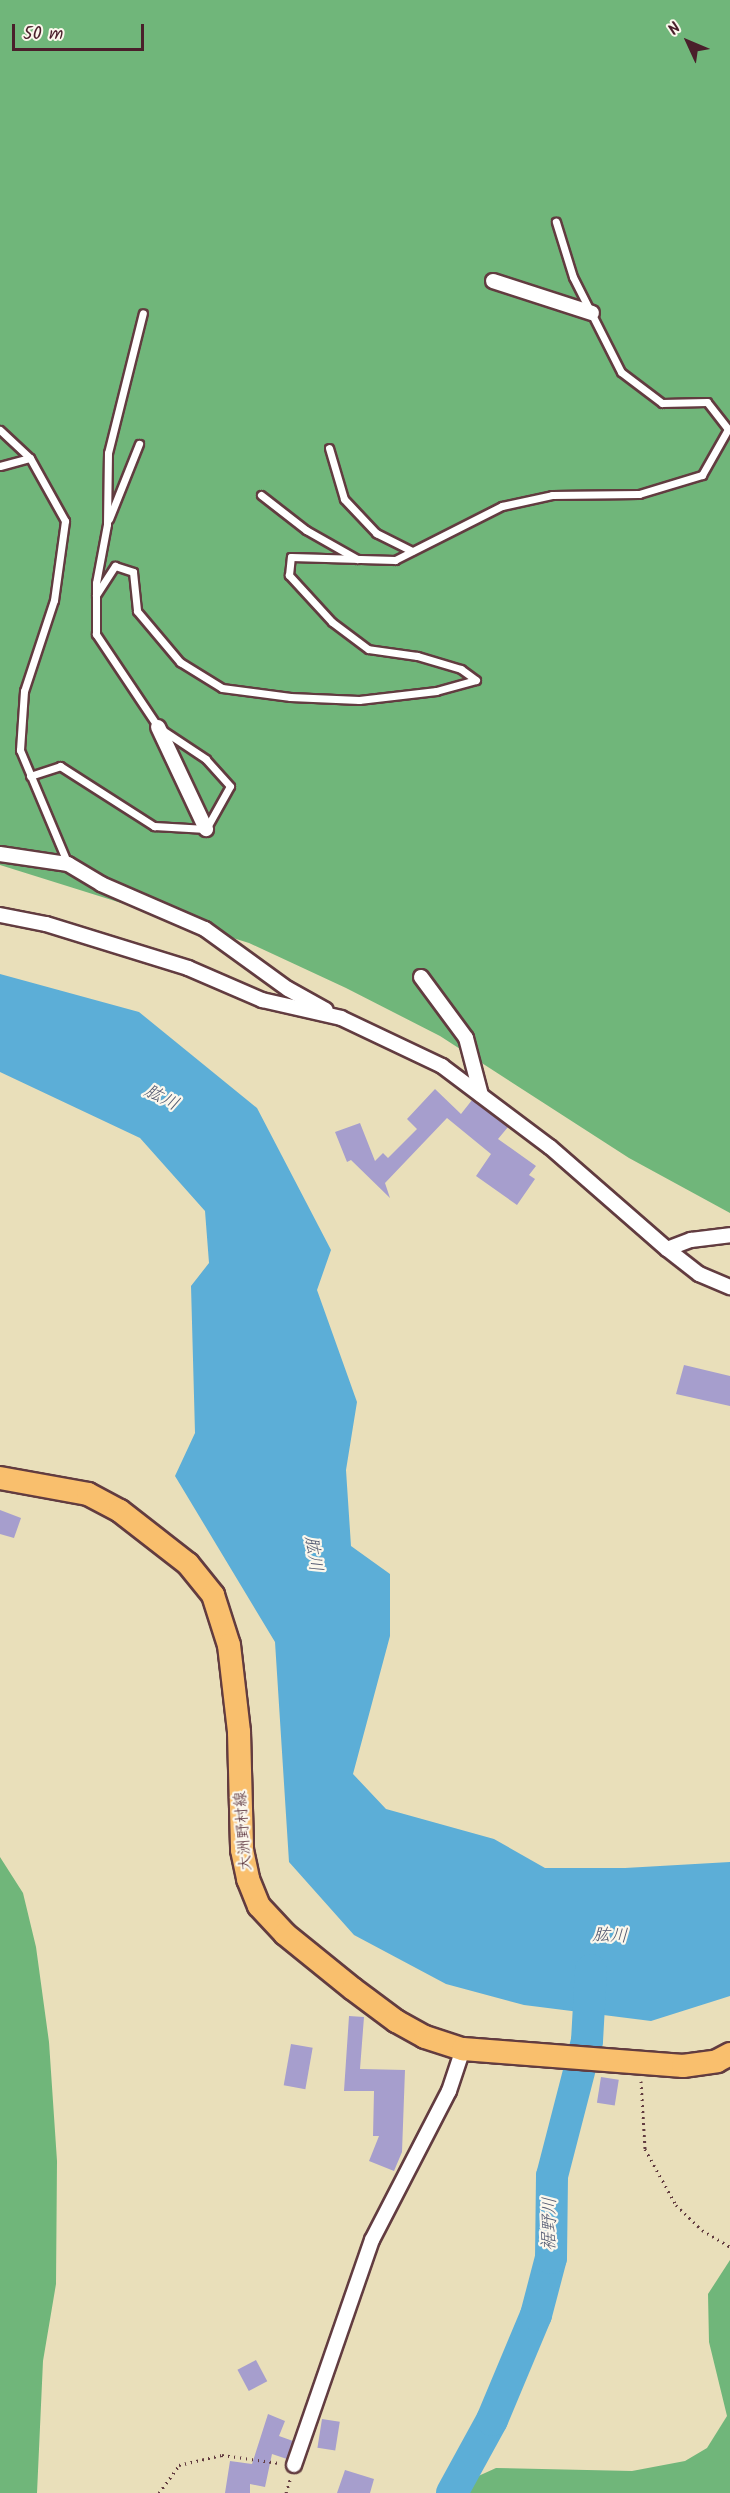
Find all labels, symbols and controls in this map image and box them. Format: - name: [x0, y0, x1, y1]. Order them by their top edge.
- scale bar: [15, 12, 147, 50]
- north arrow: [658, 12, 718, 72]
- text: N: [662, 17, 687, 41]
- text: 50 m: [23, 20, 63, 49]
- water label: 肱川: [140, 1081, 182, 1117]
- water label: 肱川: [299, 1535, 325, 1573]
- street label: 大洲野村線: [232, 1790, 256, 1872]
- water label: 肱川: [592, 1926, 628, 1948]
- water label: 裾野川: [540, 2197, 562, 2251]

